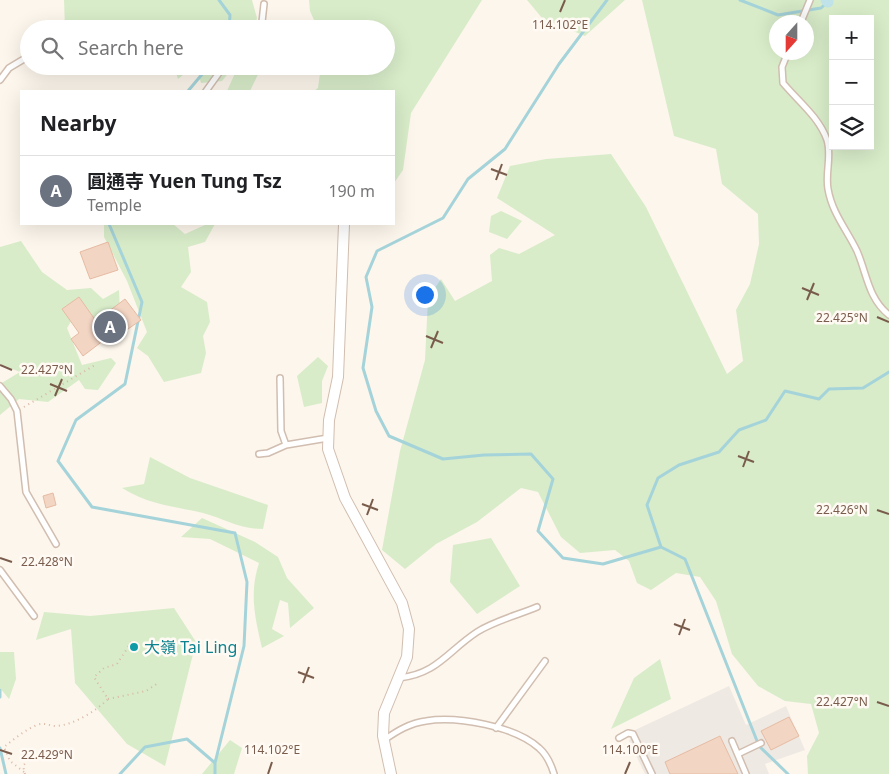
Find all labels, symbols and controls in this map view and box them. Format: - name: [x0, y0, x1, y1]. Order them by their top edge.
- north arrow: [769, 15, 814, 60]
- map controls: [829, 15, 874, 150]
- button: +: [829, 15, 874, 60]
- text: 114.102°E: [532, 16, 588, 33]
- search box: [20, 20, 395, 75]
- icon: search: [38, 34, 66, 62]
- text: Search here: [78, 35, 184, 61]
- button: −: [829, 60, 874, 105]
- button: layers: [829, 105, 874, 150]
- text: Nearby: [40, 109, 116, 137]
- text: 圓通寺 Yuen Tung Tsz: [87, 168, 282, 194]
- text: A: [50, 180, 62, 202]
- text: 190 m: [328, 180, 375, 202]
- text: Temple: [87, 194, 142, 216]
- your location: [412, 282, 438, 308]
- pin: A: [94, 308, 126, 346]
- text: 22.425°N: [816, 309, 868, 326]
- text: 22.427°N: [21, 361, 73, 378]
- text: 22.426°N: [816, 501, 868, 518]
- text: 22.428°N: [21, 553, 73, 570]
- place label: 大嶺 Tai Ling: [144, 636, 237, 658]
- marker: 大嶺 Tai Ling: [128, 641, 140, 653]
- text: 22.427°N: [816, 693, 868, 710]
- text: 114.102°E: [244, 741, 300, 758]
- text: 114.100°E: [602, 741, 658, 758]
- text: 22.429°N: [21, 746, 73, 763]

